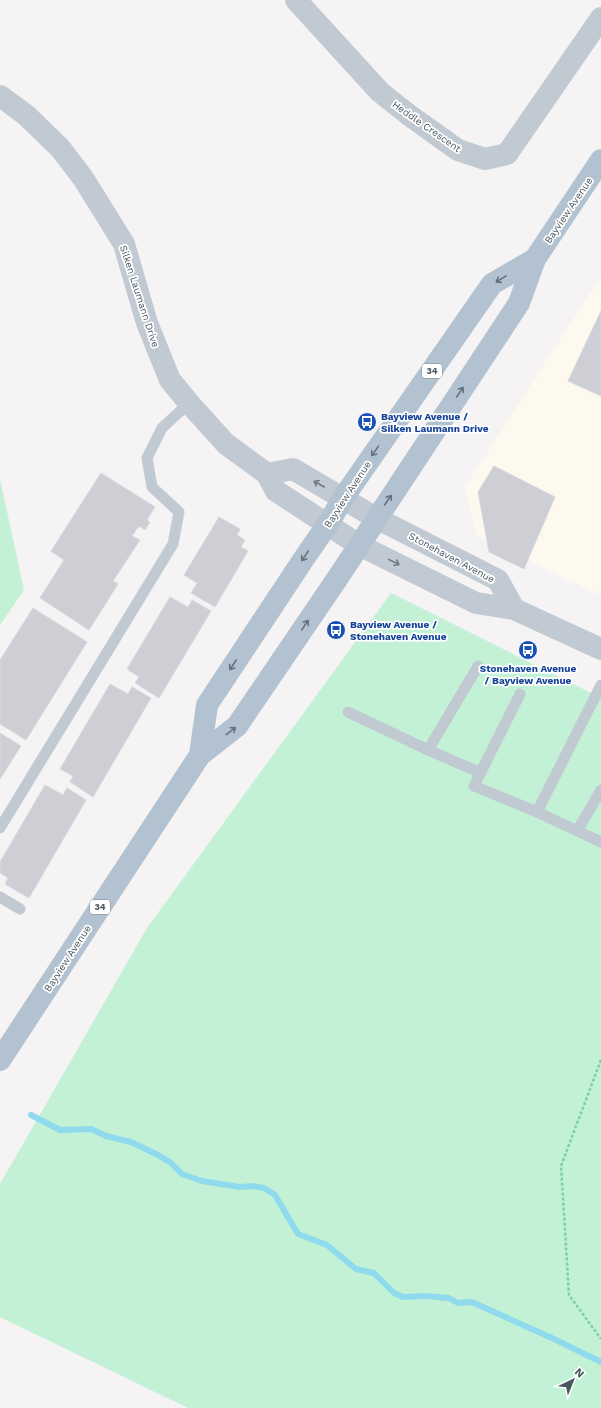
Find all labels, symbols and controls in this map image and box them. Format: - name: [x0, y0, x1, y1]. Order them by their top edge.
- street label: Heddle Crescent: [390, 99, 464, 155]
- street label: Bayview Avenue: [542, 175, 595, 245]
- street label: Silken Laumann Drive: [118, 244, 161, 349]
- one-way arrow: [496, 275, 507, 283]
- road number: 34: [422, 364, 442, 378]
- one-way arrow: [456, 387, 464, 398]
- bus stop icon: Bayview Avenue / Silken Laumann Drive: [356, 411, 378, 433]
- place label: Bayview Avenue / Silken Laumann Drive: [381, 411, 489, 434]
- one-way arrow: [371, 446, 379, 457]
- street label: Bayview Avenue: [322, 459, 373, 530]
- one-way arrow: [313, 479, 325, 487]
- one-way arrow: [384, 495, 392, 506]
- street label: Stonehaven Avenue: [407, 530, 497, 585]
- one-way arrow: [301, 550, 309, 561]
- one-way arrow: [388, 559, 400, 566]
- one-way arrow: [302, 619, 310, 631]
- bus stop icon: Bayview Avenue / Stonehaven Avenue: [325, 619, 347, 641]
- place label: Bayview Avenue / Stonehaven Avenue: [350, 619, 447, 642]
- bus stop icon: Stonehaven Avenue / Bayview Avenue: [517, 639, 539, 661]
- one-way arrow: [229, 659, 237, 670]
- place label: Stonehaven Avenue / Bayview Avenue: [480, 663, 576, 686]
- one-way arrow: [225, 727, 236, 735]
- road number: 34: [90, 900, 110, 914]
- street label: Bayview Avenue: [42, 923, 93, 994]
- north arrow: [553, 1360, 593, 1400]
- text: N: [572, 1366, 587, 1381]

